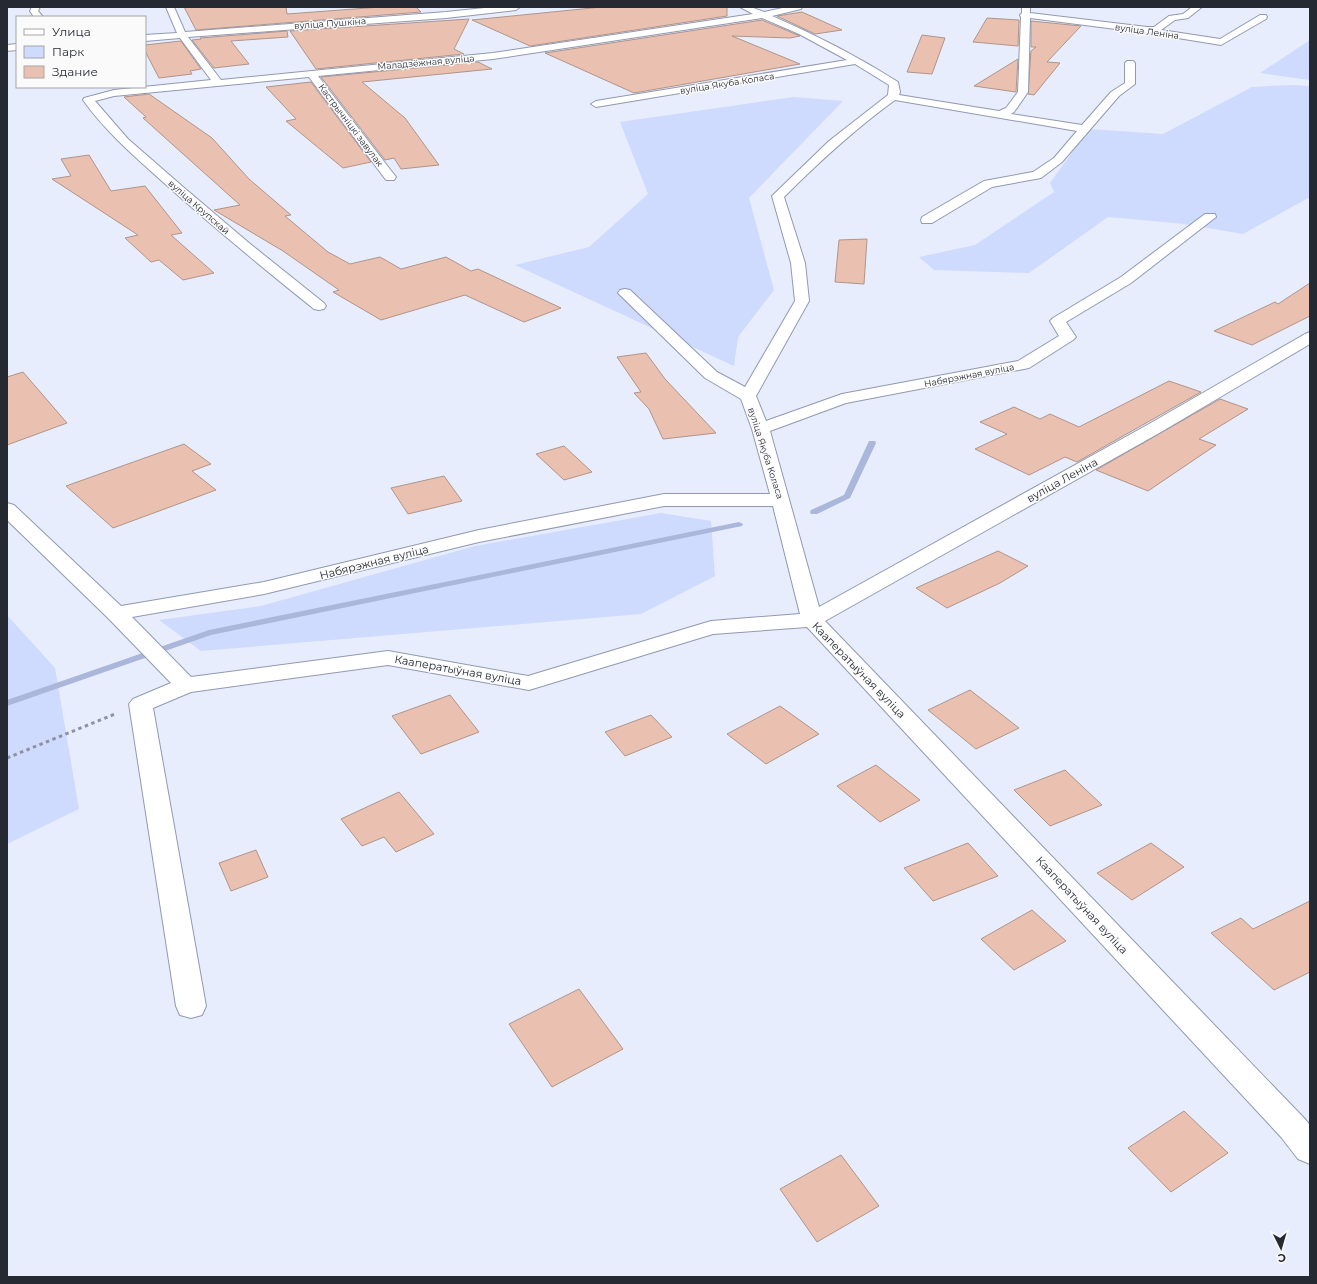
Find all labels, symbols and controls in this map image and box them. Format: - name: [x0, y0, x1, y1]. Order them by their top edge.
- street label: вуліца Пушкіна: [294, 15, 366, 31]
- legend: [16, 16, 146, 88]
- street label: вуліца Леніна: [1114, 21, 1180, 41]
- text: Улица: [52, 24, 91, 39]
- text: Парк: [52, 44, 84, 59]
- street label: Маладзёжная вуліца: [377, 52, 475, 72]
- text: Здание: [52, 64, 98, 79]
- street label: вуліца Якуба Коласа: [679, 70, 775, 96]
- street label: Кастрычніцкі завулак: [316, 82, 386, 169]
- street label: вуліца Крупскай: [166, 178, 232, 236]
- street label: Набярэжная вуліца: [923, 361, 1015, 389]
- street label: вуліца Якуба Коласа: [746, 406, 786, 500]
- street label: вуліца Леніна: [1024, 455, 1100, 505]
- street label: Набярэжная вуліца: [318, 542, 430, 582]
- street label: Кааператыўная вуліца: [809, 619, 909, 721]
- street label: Кааператыўная вуліца: [394, 652, 522, 688]
- street label: Кааператыўная вуліца: [1033, 853, 1131, 957]
- north arrow: [1261, 1228, 1301, 1268]
- text: С: [1277, 1251, 1286, 1265]

